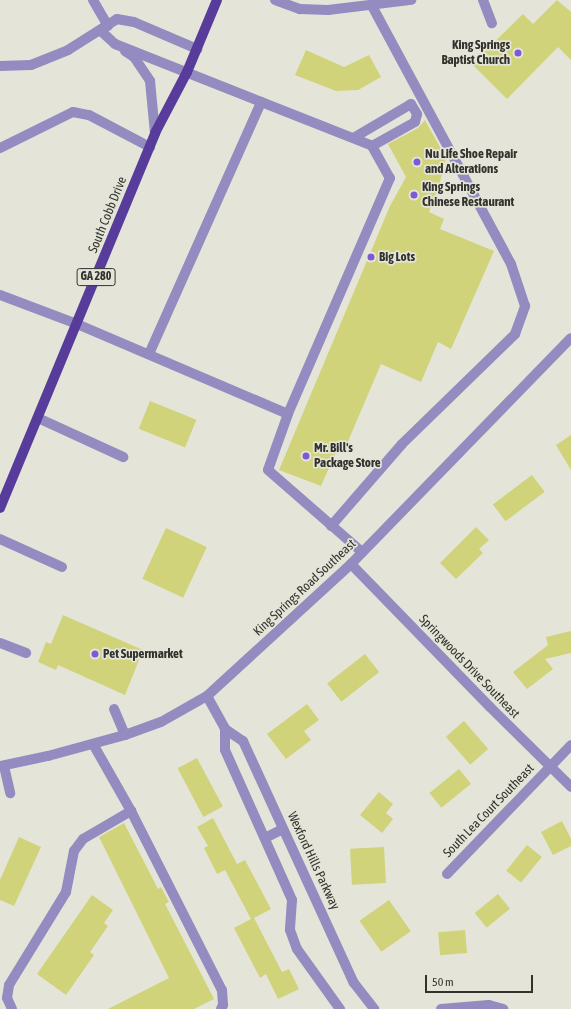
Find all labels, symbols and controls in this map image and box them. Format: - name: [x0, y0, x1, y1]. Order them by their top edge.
- place label: King Springs Baptist Church: [441, 38, 510, 69]
- marker: King Springs Baptist Church: [513, 48, 523, 58]
- place label: Nu Life Shoe Repair and Alterations: [425, 147, 517, 178]
- marker: Nu Life Shoe Repair and Alterations: [412, 157, 422, 167]
- street label: South Cobb Drive: [86, 175, 130, 255]
- place label: King Springs Chinese Restaurant: [422, 180, 514, 211]
- marker: King Springs Chinese Restaurant: [409, 190, 419, 200]
- place label: Big Lots: [379, 249, 415, 265]
- marker: Big Lots: [366, 252, 376, 262]
- road number: GA 280: [76, 267, 116, 287]
- place label: Mr. Bill's Package Store: [314, 441, 381, 472]
- marker: Mr. Bill's Package Store: [301, 451, 311, 461]
- street label: King Springs Road Southeast: [250, 536, 360, 640]
- street label: Springwoods Drive Southeast: [415, 612, 523, 722]
- place label: Pet Supermarket: [103, 646, 183, 662]
- marker: Pet Supermarket: [90, 649, 100, 659]
- street label: South Lea Court Southeast: [440, 761, 538, 861]
- street label: Wexford Hills Parkway: [284, 810, 342, 912]
- scale bar: [427, 967, 535, 993]
- text: 50 m: [432, 975, 454, 989]

